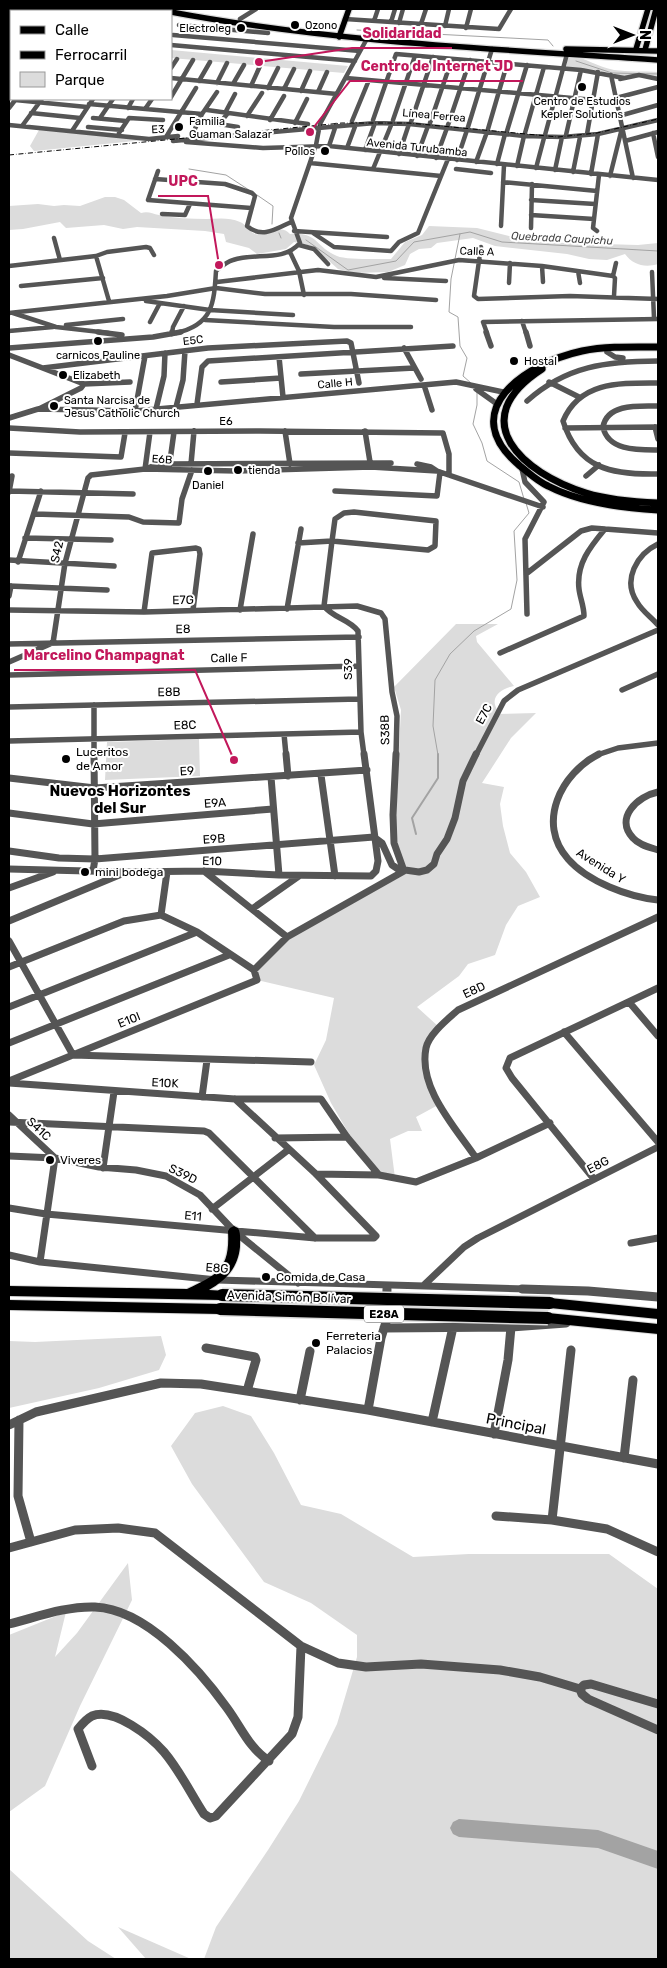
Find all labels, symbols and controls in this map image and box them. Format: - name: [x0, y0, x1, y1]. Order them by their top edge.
- legend: [10, 10, 172, 100]
- north arrow: [607, 10, 657, 60]
- marker: Ozono: [289, 19, 301, 31]
- place label: Ozono: [305, 19, 337, 32]
- callout: Solidaridad: [352, 19, 452, 48]
- text: Calle: [55, 21, 89, 39]
- place label: Electroleg: [179, 22, 231, 35]
- marker: Electroleg: [235, 22, 247, 34]
- text: Solidaridad: [362, 25, 442, 42]
- text: N: [636, 30, 653, 40]
- text: Ferrocarril: [55, 46, 127, 64]
- callout: Centro de Internet JD: [350, 52, 523, 81]
- text: Centro de Internet JD: [361, 58, 513, 75]
- text: Parque: [55, 71, 105, 89]
- marker: Centro de Estudios Kepler Solutions: [576, 81, 588, 93]
- place label: Centro de Estudios Kepler Solutions: [533, 95, 631, 121]
- street label: Línea Ferrea: [402, 106, 466, 125]
- place label: Familia Guaman Salazar: [189, 115, 273, 141]
- marker: Familia Guaman Salazar: [173, 121, 185, 133]
- street label: E3: [151, 123, 165, 136]
- street label: Avenida Turubamba: [366, 136, 468, 159]
- place label: Pollos: [284, 145, 315, 158]
- marker: Pollos: [319, 145, 331, 157]
- callout: UPC: [158, 167, 208, 196]
- text: UPC: [168, 173, 198, 190]
- water label: Quebrada Caupichu: [511, 229, 614, 248]
- street label: Calle A: [459, 244, 495, 259]
- street label: E5C: [182, 333, 204, 348]
- marker: carnicos Pauline: [92, 335, 104, 347]
- place label: carnicos Pauline: [56, 349, 140, 362]
- marker: Hostal: [508, 355, 520, 367]
- place label: Hostal: [524, 355, 557, 368]
- marker: Elizabeth: [57, 369, 69, 381]
- place label: Elizabeth: [73, 369, 120, 382]
- street label: Calle H: [317, 375, 353, 392]
- place label: Santa Narcisa de Jesus Catholic Church: [64, 394, 180, 420]
- marker: Santa Narcisa de Jesus Catholic Church: [48, 400, 60, 412]
- street label: E6: [219, 415, 233, 428]
- street label: E6B: [151, 452, 173, 467]
- marker: tienda: [232, 464, 244, 476]
- place label: tienda: [248, 464, 280, 477]
- marker: Daniel: [202, 465, 214, 477]
- place label: Daniel: [192, 479, 224, 492]
- street label: S42: [48, 540, 66, 564]
- street label: E7G: [172, 593, 194, 607]
- street label: E8: [175, 622, 191, 636]
- callout: Marcelino Champagnat: [14, 641, 195, 670]
- text: Marcelino Champagnat: [24, 647, 185, 664]
- street label: Calle F: [210, 651, 248, 665]
- street label: S39: [341, 658, 355, 680]
- street label: E8B: [157, 685, 181, 699]
- street label: E7C: [473, 701, 495, 727]
- street label: S38B: [378, 715, 392, 745]
- street label: E8C: [173, 718, 197, 732]
- place label: Luceritos de Amor: [76, 745, 128, 773]
- marker: Luceritos de Amor: [60, 753, 72, 765]
- street label: E9: [179, 764, 195, 778]
- district label: Nuevos Horizontes del Sur: [50, 782, 190, 817]
- street label: E9A: [204, 795, 226, 811]
- street label: E9B: [202, 831, 226, 847]
- street label: Avenida Y: [574, 845, 628, 887]
- street label: E10: [202, 854, 222, 868]
- place label: mini bodega: [95, 865, 163, 879]
- marker: mini bodega: [79, 866, 91, 878]
- street label: E8D: [461, 979, 487, 1001]
- street label: E10I: [116, 1009, 142, 1031]
- street label: E10K: [151, 1075, 180, 1091]
- street label: S41C: [24, 1114, 54, 1144]
- place label: Viveres: [60, 1153, 101, 1167]
- marker: Viveres: [44, 1154, 56, 1166]
- street label: E8G: [585, 1154, 611, 1176]
- street label: S39D: [166, 1161, 200, 1187]
- street label: E11: [184, 1208, 202, 1224]
- street label: E8G: [205, 1260, 229, 1276]
- place label: Comida de Casa: [276, 1270, 365, 1284]
- marker: Comida de Casa: [260, 1271, 272, 1283]
- street label: Avenida Simón Bolívar: [227, 1288, 352, 1306]
- road number: E28A: [364, 1306, 404, 1322]
- place label: Ferreteria Palacios: [326, 1329, 381, 1357]
- marker: Ferreteria Palacios: [310, 1337, 322, 1349]
- street label: Principal: [484, 1409, 548, 1439]

